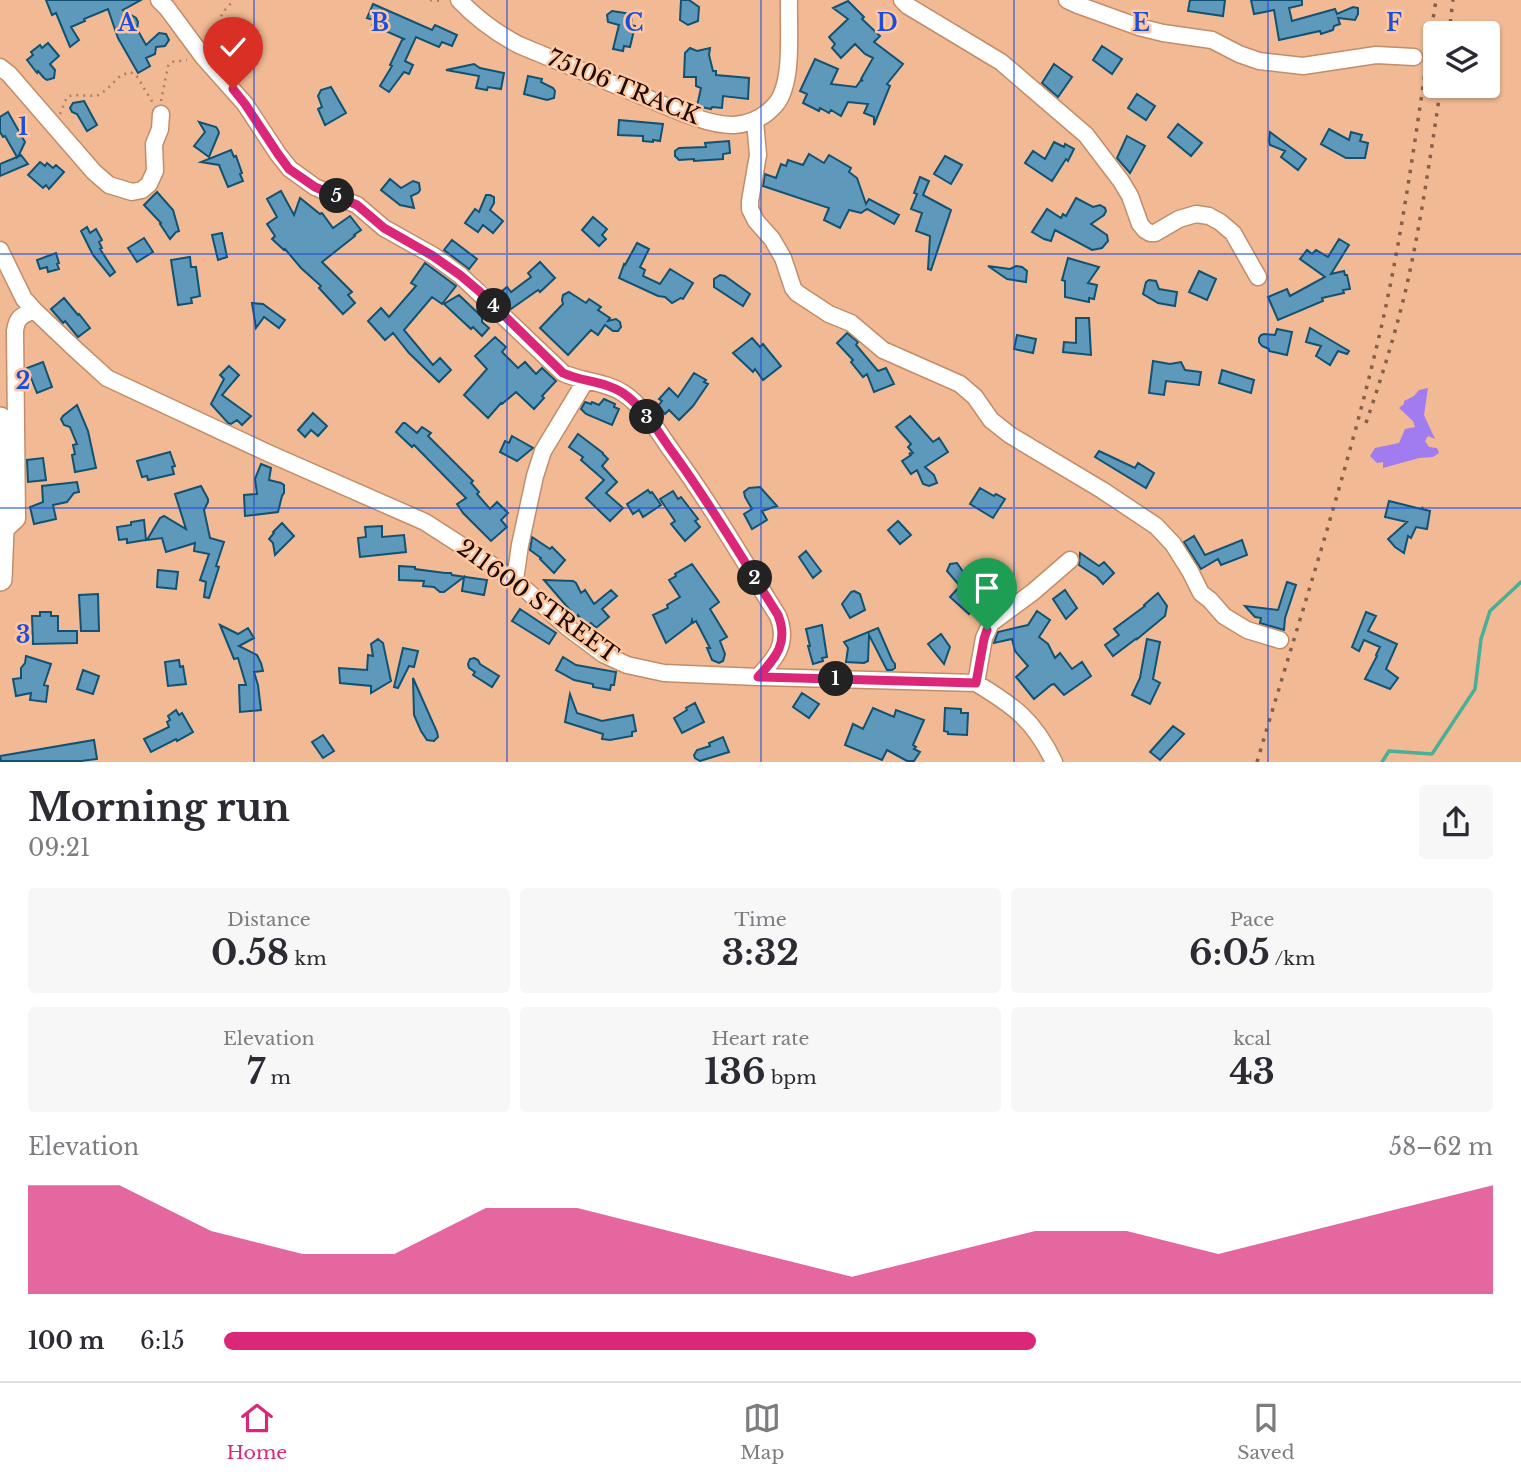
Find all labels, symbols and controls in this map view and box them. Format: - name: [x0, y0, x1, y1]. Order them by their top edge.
- text: A: [117, 9, 138, 37]
- text: B: [371, 9, 389, 37]
- text: C: [625, 9, 643, 37]
- text: D: [876, 9, 898, 37]
- text: E: [1132, 9, 1150, 37]
- text: F: [1386, 9, 1402, 37]
- pin: [203, 17, 263, 89]
- map controls: [1423, 21, 1500, 98]
- button: layers: [1423, 21, 1500, 98]
- icon: check: [214, 28, 252, 66]
- street label: 75106 TRACK: [544, 44, 705, 131]
- text: 1: [18, 113, 28, 141]
- pin: 5: [320, 178, 354, 214]
- text: 5: [331, 184, 342, 207]
- pin: 4: [476, 288, 512, 324]
- text: 4: [487, 294, 500, 317]
- text: 2: [16, 367, 30, 395]
- pin: 3: [630, 400, 664, 434]
- text: 3: [640, 405, 653, 428]
- street label: 211600 STREET: [452, 533, 624, 669]
- pin: [957, 558, 1017, 630]
- pin: 2: [738, 560, 772, 596]
- text: 2: [748, 566, 761, 589]
- icon: arrive: [968, 569, 1006, 607]
- text: 3: [16, 621, 30, 649]
- pin: 1: [818, 662, 854, 696]
- text: 1: [831, 667, 840, 690]
- text: Morning run: [28, 784, 290, 831]
- button: share: [1419, 785, 1493, 859]
- text: 09:21: [28, 834, 90, 862]
- text: Distance: [227, 908, 311, 931]
- text: Time: [734, 908, 787, 931]
- text: Pace: [1230, 908, 1274, 931]
- text: 0.58: [211, 931, 289, 974]
- text: 3:32: [722, 931, 799, 974]
- text: 6:05: [1189, 931, 1270, 974]
- text: km: [289, 947, 327, 970]
- text: /km: [1270, 947, 1315, 970]
- text: Elevation: [223, 1027, 315, 1050]
- text: Heart rate: [712, 1027, 809, 1050]
- text: kcal: [1233, 1027, 1271, 1050]
- text: 7: [247, 1050, 265, 1093]
- text: 136: [704, 1050, 765, 1093]
- text: 43: [1229, 1050, 1275, 1093]
- text: m: [265, 1066, 291, 1089]
- text: bpm: [765, 1066, 817, 1089]
- text: Elevation: [28, 1133, 139, 1161]
- text: 58–62 m: [1389, 1133, 1493, 1161]
- text: 100 m: [28, 1327, 104, 1355]
- text: 6:15: [140, 1327, 185, 1355]
- tab: Home: [226, 1399, 287, 1464]
- tab: Map: [740, 1399, 784, 1464]
- tab: Saved: [1237, 1399, 1295, 1464]

